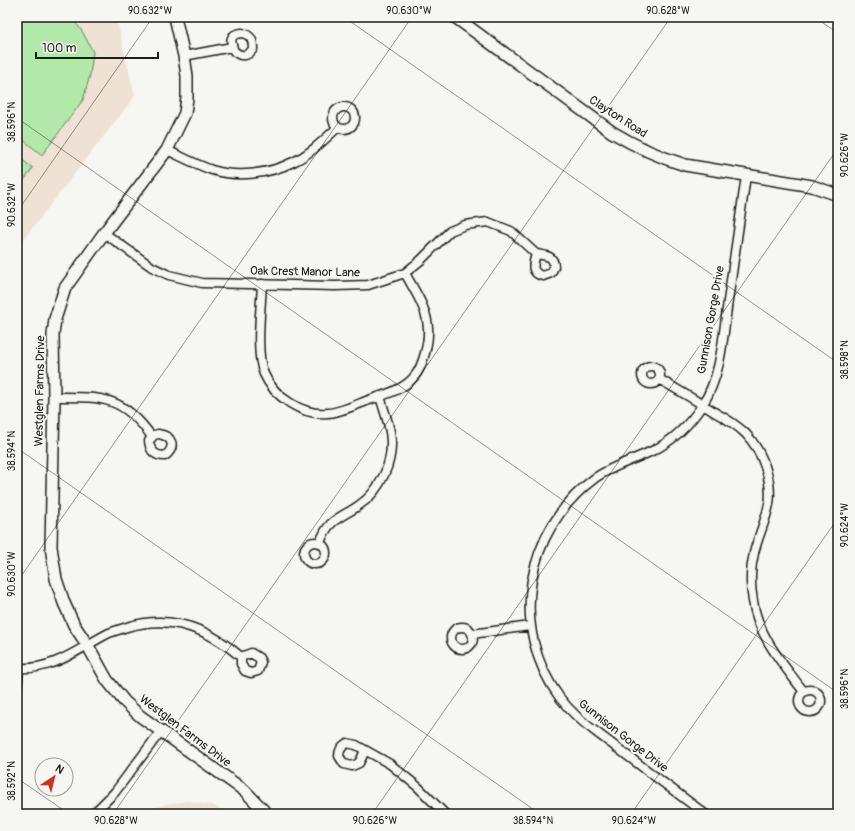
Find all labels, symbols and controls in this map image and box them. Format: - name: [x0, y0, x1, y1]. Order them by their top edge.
- text: 90.632°W: [128, 5, 172, 17]
- text: 90.630°W: [386, 5, 432, 17]
- text: 90.628°W: [646, 5, 690, 17]
- scale bar: [36, 34, 158, 60]
- text: 100 m: [42, 41, 77, 56]
- street label: Clayton Road: [586, 93, 650, 141]
- text: 38.596°N: [6, 102, 18, 142]
- text: 90.626°W: [839, 132, 851, 177]
- text: 90.632°W: [6, 183, 18, 227]
- street label: Oak Crest Manor Lane: [250, 264, 360, 280]
- street label: Gunnison Gorge Drive: [694, 265, 728, 375]
- street label: Westglen Farms Drive: [32, 335, 48, 447]
- text: 38.598°N: [839, 340, 851, 380]
- text: 38.594°N: [6, 431, 18, 471]
- text: 90.624°W: [839, 502, 851, 547]
- text: 90.630°W: [6, 551, 18, 597]
- text: 38.596°N: [839, 669, 851, 709]
- street label: Westglen Farms Drive: [136, 692, 234, 770]
- street label: Gunnison Gorge Drive: [575, 696, 671, 776]
- north arrow: [34, 757, 74, 797]
- text: 38.592°N: [6, 761, 18, 801]
- text: N: [53, 762, 67, 777]
- text: 90.628°W: [94, 815, 138, 827]
- text: 90.626°W: [353, 815, 398, 827]
- text: 38.594°N: [513, 815, 553, 827]
- text: 90.624°W: [612, 815, 657, 827]

